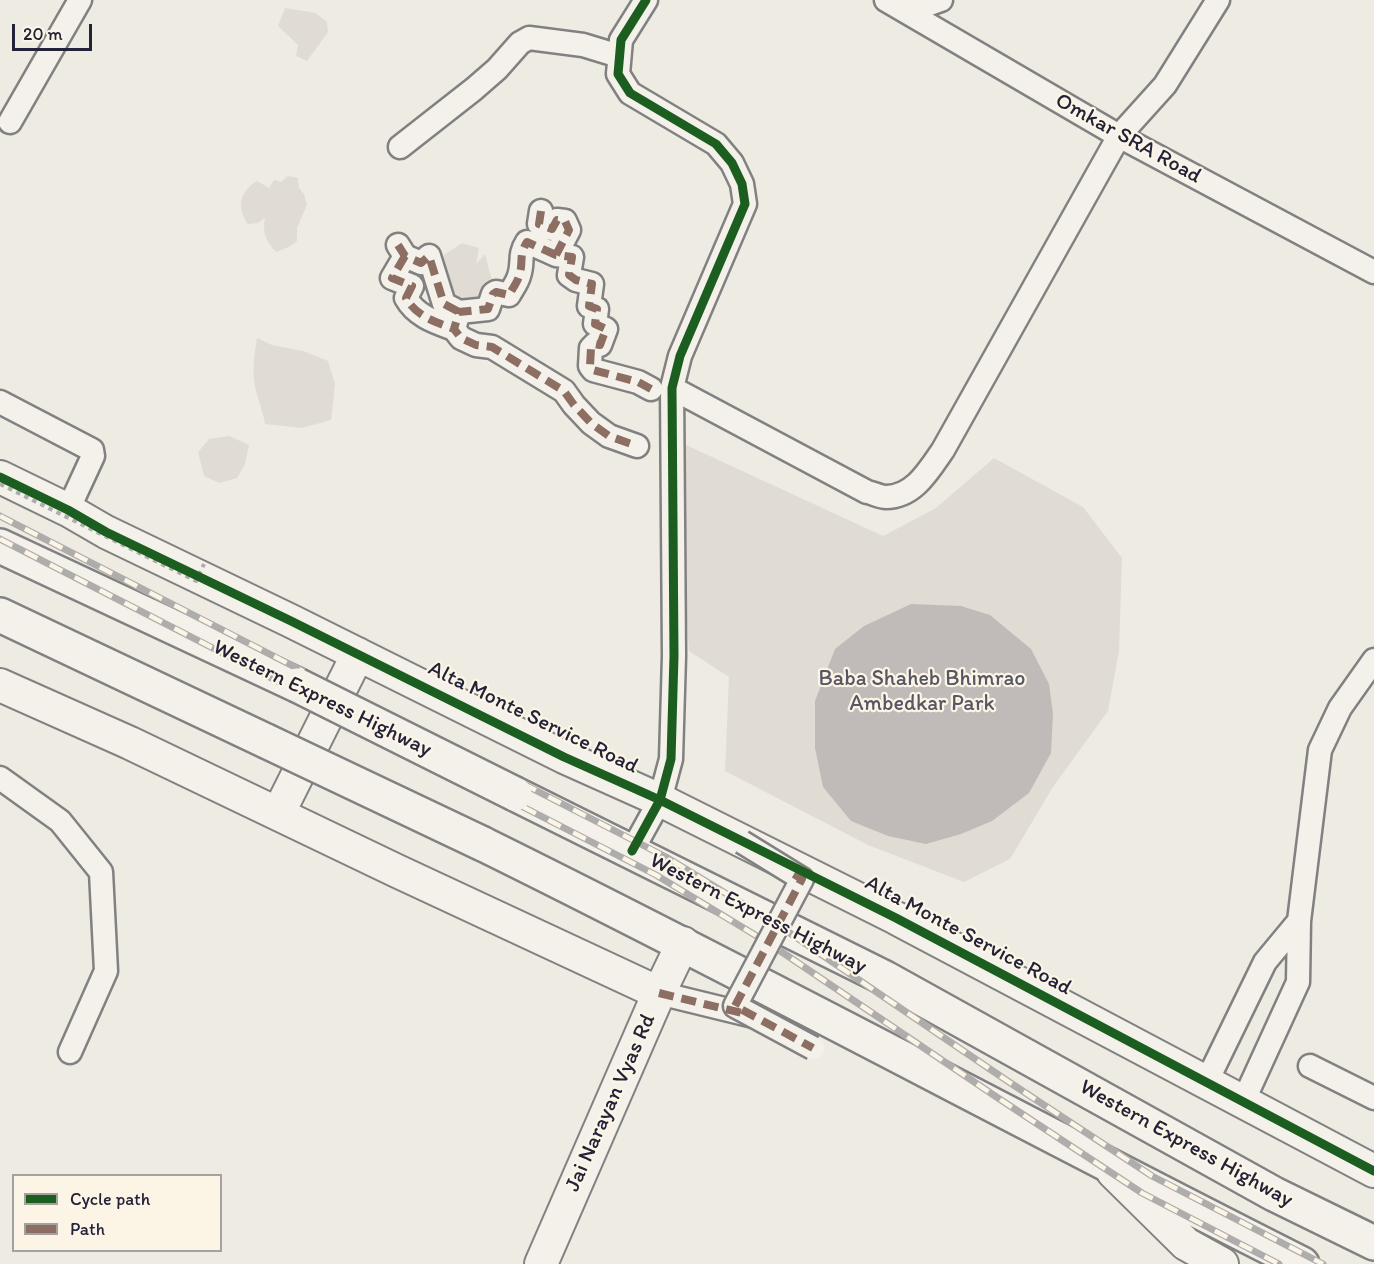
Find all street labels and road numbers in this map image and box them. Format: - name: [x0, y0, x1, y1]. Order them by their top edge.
- street label: Omkar SRA Road: [1050, 88, 1206, 190]
- street label: Western Express Highway: [208, 635, 436, 763]
- street label: Alta Monte Service Road: [424, 656, 642, 780]
- street label: Western Express Highway: [645, 848, 871, 980]
- street label: Alta Monte Service Road: [860, 870, 1076, 1002]
- street label: Jai Narayan Vyas Rd: [560, 1010, 662, 1196]
- street label: Western Express Highway: [1075, 1074, 1297, 1214]

